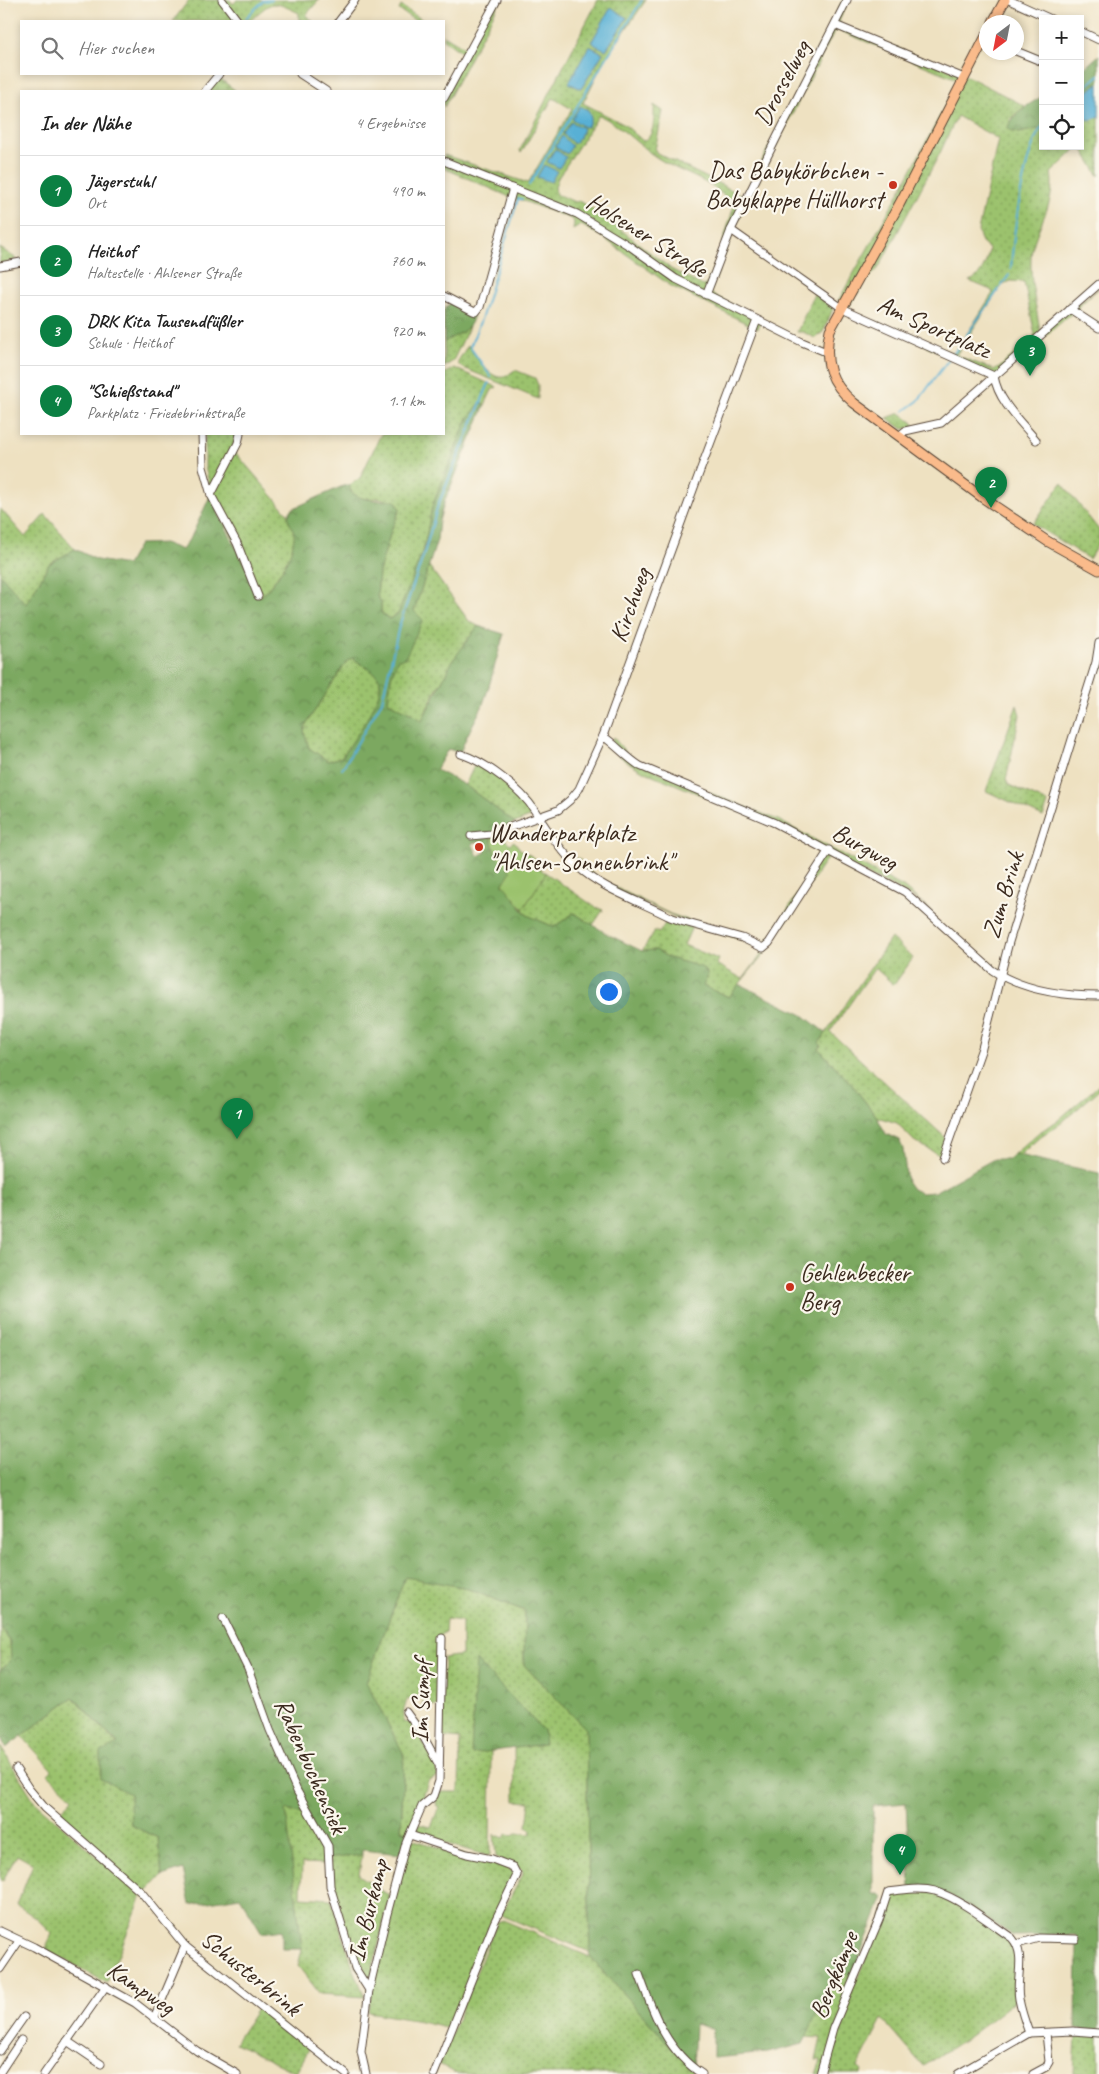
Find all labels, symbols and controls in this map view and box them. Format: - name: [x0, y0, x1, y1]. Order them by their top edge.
- north arrow: [979, 15, 1024, 60]
- map controls: [1039, 15, 1084, 150]
- button: +: [1039, 15, 1084, 60]
- search box: [20, 20, 445, 75]
- street label: Drosselweg: [746, 33, 819, 131]
- icon: search: [38, 34, 66, 62]
- text: Hier suchen: [78, 36, 154, 60]
- button: −: [1039, 60, 1084, 105]
- button: locate: [1039, 105, 1084, 150]
- text: In der Nähe: [40, 110, 130, 136]
- text: 4 Ergebnisse: [356, 113, 425, 133]
- place label: Das Babykörbchen - Babyklappe Hüllhorst: [705, 155, 887, 216]
- text: Jägerstuhl: [87, 169, 154, 193]
- marker: Das Babykörbchen - Babyklappe Hüllhorst: [887, 179, 899, 191]
- text: 1: [52, 181, 60, 201]
- text: 490 m: [391, 181, 425, 201]
- street label: Holsener Straße: [581, 185, 715, 286]
- text: Ort: [87, 193, 106, 213]
- text: Heithof: [87, 239, 136, 263]
- text: 2: [52, 251, 60, 271]
- text: 760 m: [391, 251, 425, 271]
- text: Haltestelle · Ahlsener Straße: [87, 263, 241, 283]
- street label: Am Sportplatz: [873, 288, 997, 367]
- text: DRK Kita Tausendfüßler: [87, 309, 242, 333]
- text: 3: [52, 321, 60, 341]
- text: 920 m: [391, 321, 425, 341]
- text: Schule · Heithof: [87, 333, 172, 353]
- pin: 3: [1014, 335, 1046, 376]
- text: "Schießstand": [87, 379, 176, 403]
- text: 4: [52, 391, 60, 411]
- text: 1.1 km: [388, 391, 425, 411]
- text: Parkplatz · Friedebrinkstraße: [87, 403, 245, 423]
- pin: 2: [975, 467, 1007, 508]
- street label: Kirchweg: [602, 562, 659, 646]
- street label: Burgweg: [827, 816, 904, 879]
- place label: Wanderparkplatz "Ahlsen-Sonnenbrink": [489, 817, 678, 878]
- marker: Wanderparkplatz "Ahlsen-Sonnenbrink": [473, 841, 485, 853]
- street label: Zum Brink: [975, 846, 1032, 942]
- your location: [596, 979, 622, 1005]
- pin: 1: [221, 1098, 253, 1139]
- place label: Gehlenbecker Berg: [800, 1257, 913, 1318]
- marker: Gehlenbecker Berg: [784, 1281, 796, 1293]
- street label: Im Sumpf: [404, 1654, 439, 1743]
- street label: Rabenbuchensiek: [267, 1693, 356, 1840]
- pin: 4: [884, 1834, 916, 1875]
- street label: Im Burkamp: [340, 1854, 396, 1964]
- street label: Schusterbrink: [194, 1923, 309, 2024]
- street label: Bergkämpe: [802, 1925, 867, 2023]
- street label: Kampweg: [101, 1954, 182, 2023]

